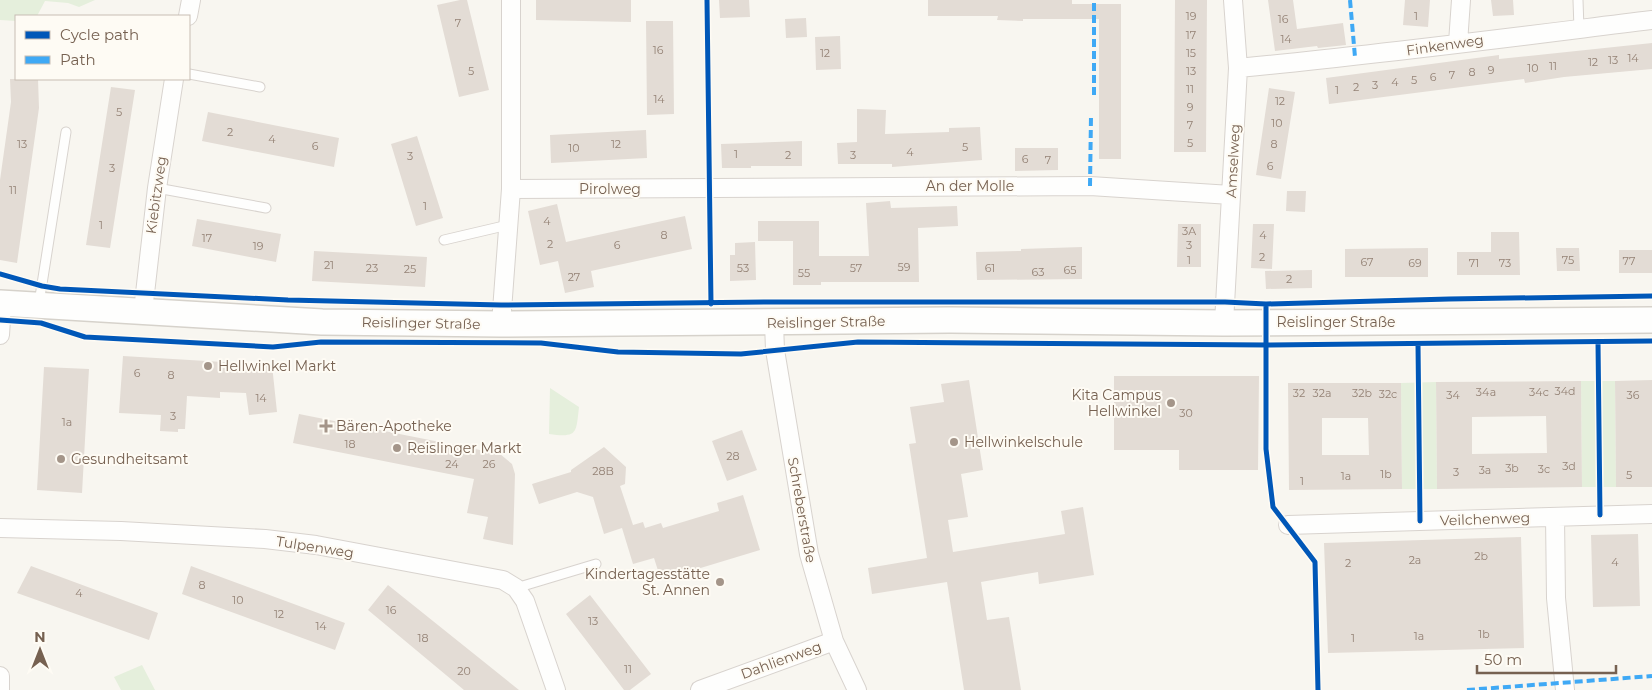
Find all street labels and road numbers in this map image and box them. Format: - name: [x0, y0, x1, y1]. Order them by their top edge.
- street label: Finkenweg: [1405, 31, 1485, 59]
- street label: Amselweg: [1222, 124, 1244, 198]
- street label: Kiebitzweg: [142, 155, 170, 235]
- street label: An der Molle: [926, 177, 1014, 195]
- street label: Pirolweg: [579, 180, 641, 198]
- street label: Reislinger Straße: [766, 312, 886, 332]
- street label: Reislinger Straße: [361, 313, 481, 333]
- street label: Reislinger Straße: [1277, 313, 1395, 331]
- street label: Schreberstraße: [784, 456, 820, 564]
- street label: Veilchenweg: [1440, 508, 1530, 530]
- street label: Tulpenweg: [275, 532, 355, 562]
- street label: Dahlienweg: [738, 637, 824, 683]

